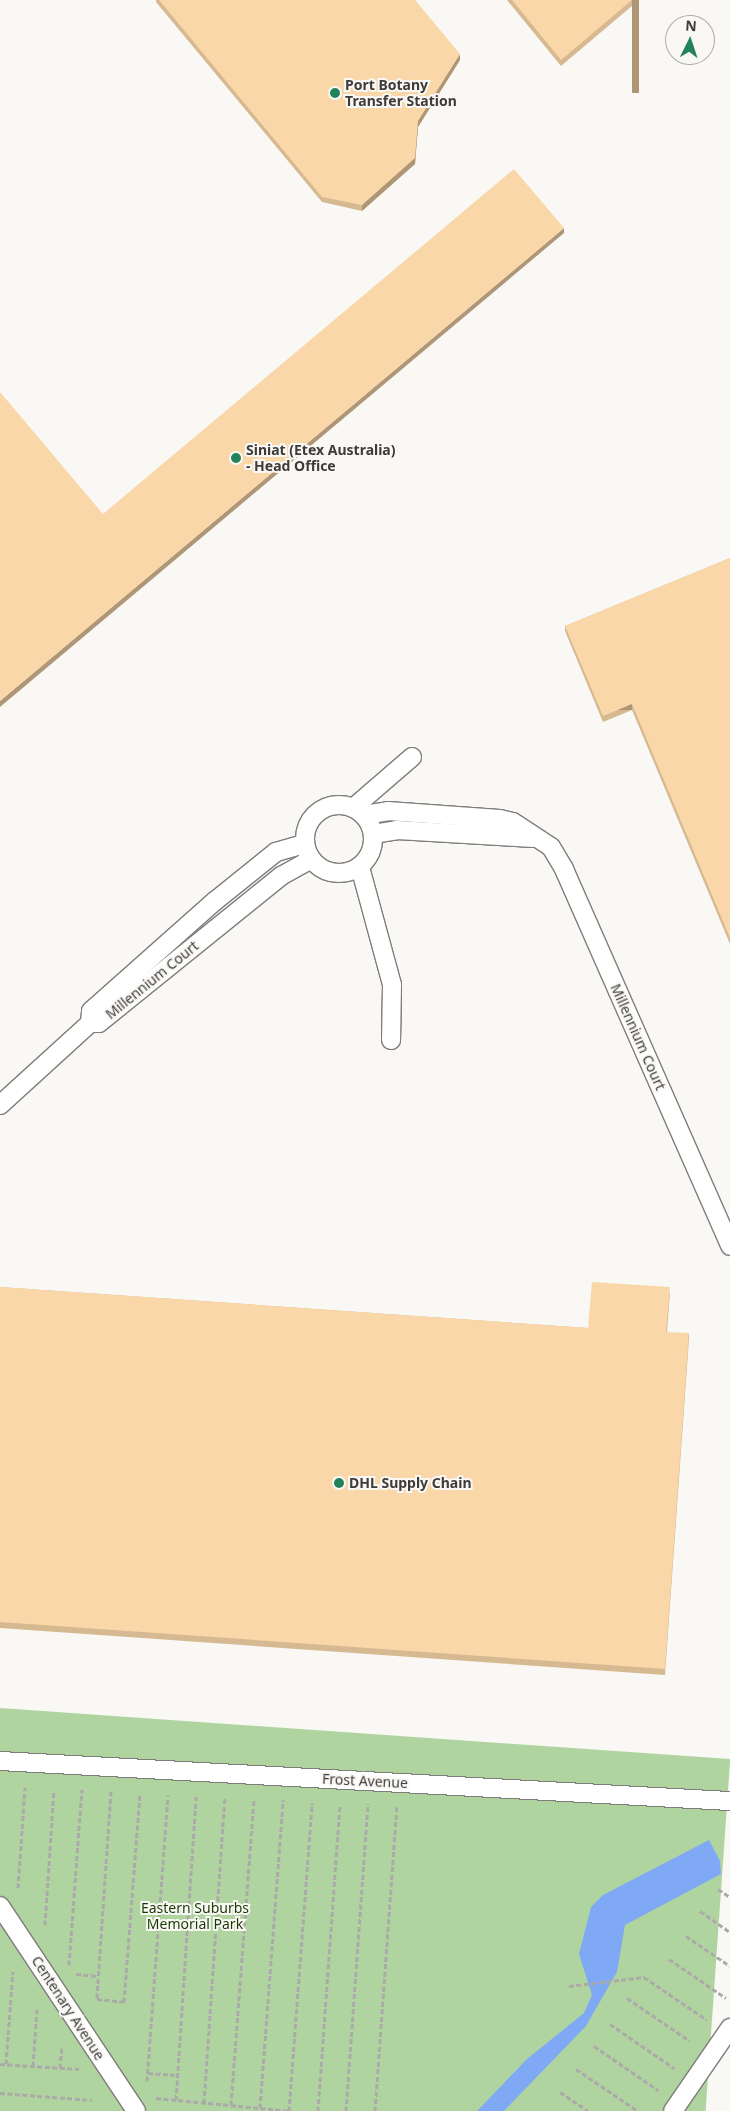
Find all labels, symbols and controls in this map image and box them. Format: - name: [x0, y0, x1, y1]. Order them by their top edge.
- north arrow: [665, 15, 715, 65]
- text: N: [685, 16, 697, 35]
- place label: Port Botany Transfer Station: [345, 77, 457, 110]
- marker: Port Botany Transfer Station: [329, 87, 341, 99]
- place label: Siniat (Etex Australia) - Head Office: [246, 442, 396, 474]
- marker: Siniat (Etex Australia) - Head Office: [230, 452, 242, 464]
- street label: Millennium Court: [102, 937, 202, 1023]
- street label: Millennium Court: [607, 981, 669, 1093]
- place label: DHL Supply Chain: [349, 1475, 471, 1491]
- marker: DHL Supply Chain: [333, 1477, 345, 1489]
- street label: Frost Avenue: [322, 1770, 408, 1792]
- park label: Eastern Suburbs Memorial Park: [141, 1900, 249, 1932]
- street label: Centenary Avenue: [28, 1953, 108, 2063]

